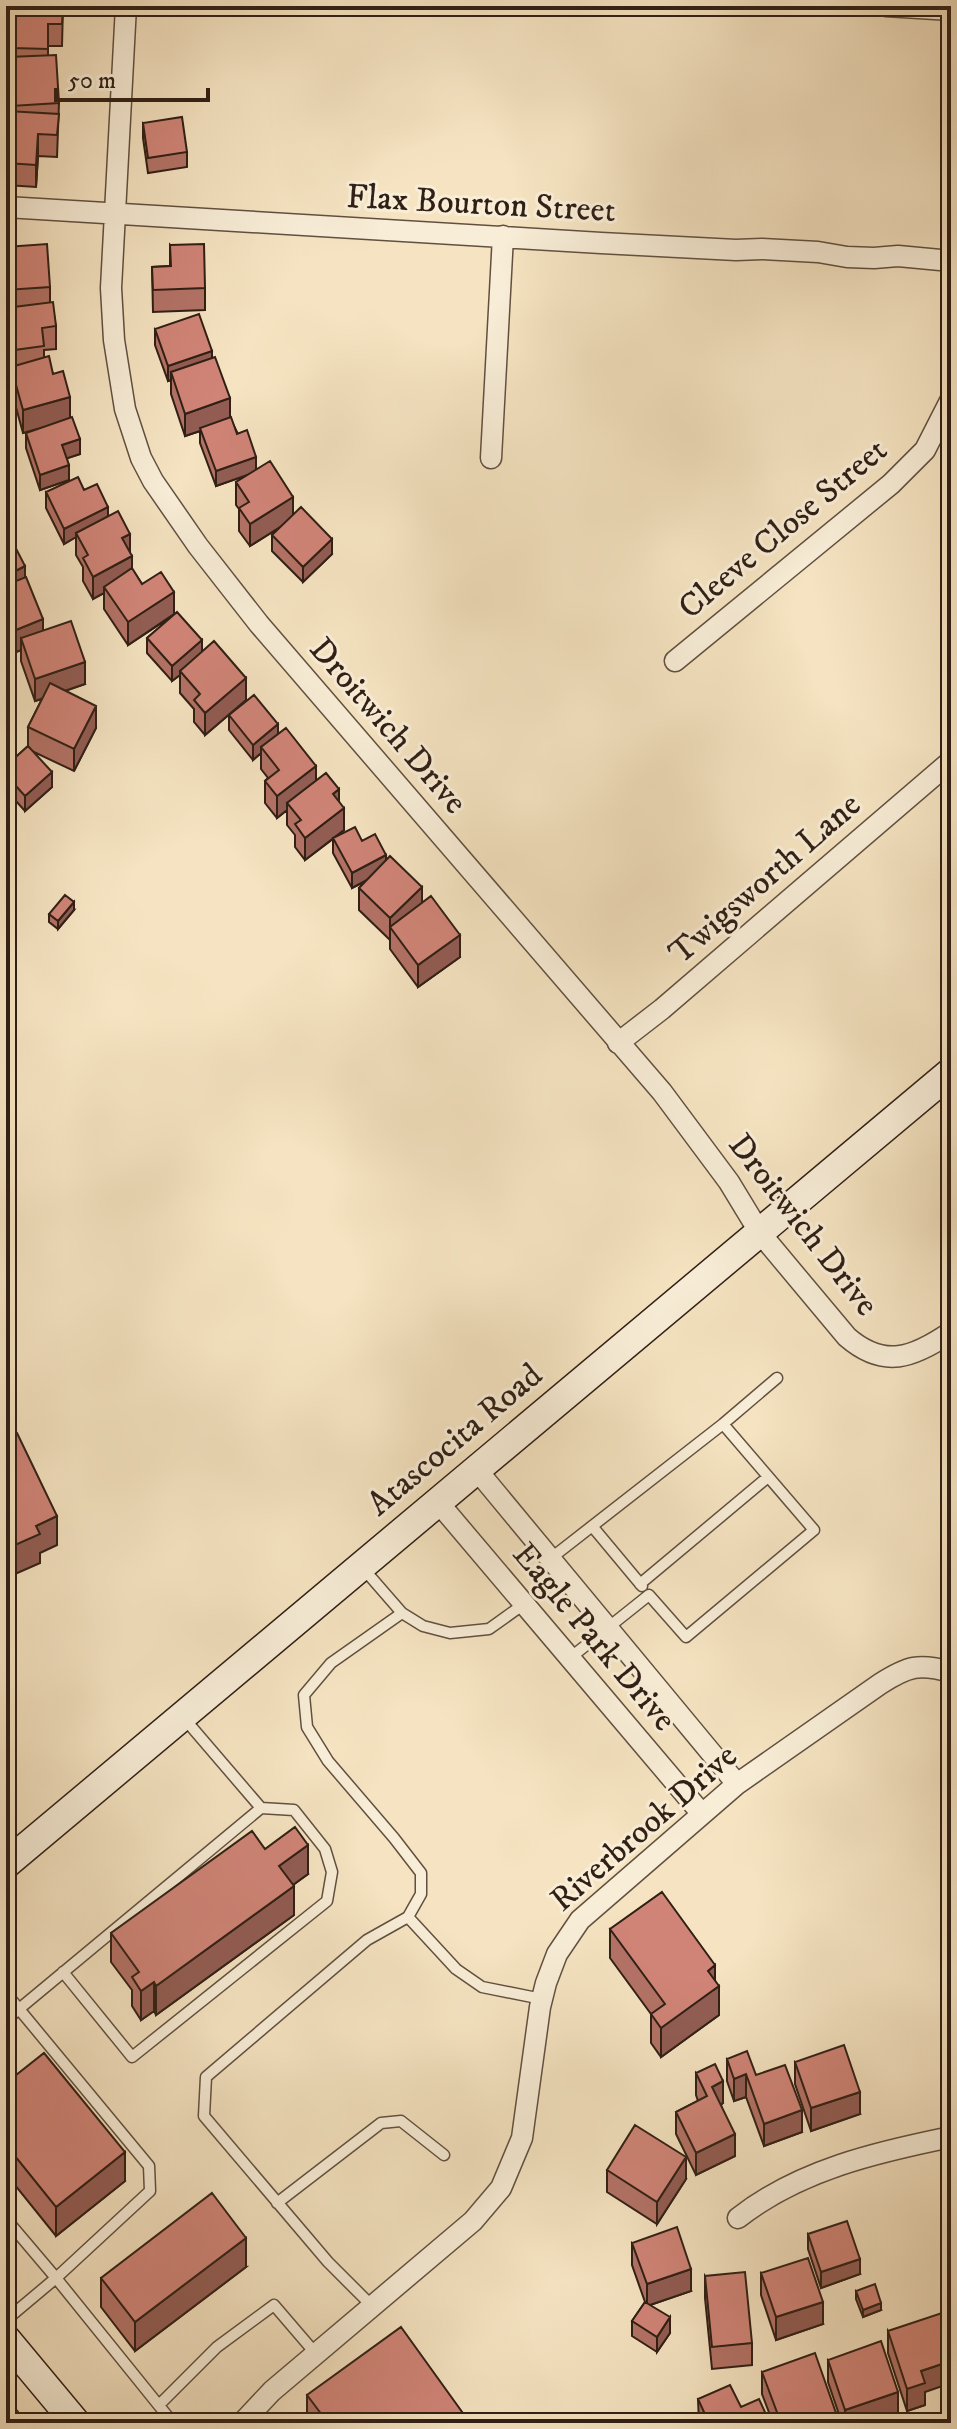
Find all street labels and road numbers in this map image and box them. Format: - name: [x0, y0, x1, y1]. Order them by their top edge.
- street label: Flax Bourton Street: [345, 176, 617, 232]
- street label: Cleeve Close Street: [670, 429, 896, 628]
- street label: Droitwich Drive: [300, 629, 476, 823]
- street label: Twigsworth Lane: [660, 784, 870, 974]
- street label: Droitwich Drive: [719, 1125, 887, 1325]
- street label: Atascocita Road: [359, 1355, 551, 1525]
- street label: Eagle Park Drive: [503, 1534, 685, 1740]
- street label: Riverbrook Drive: [542, 1735, 746, 1921]

